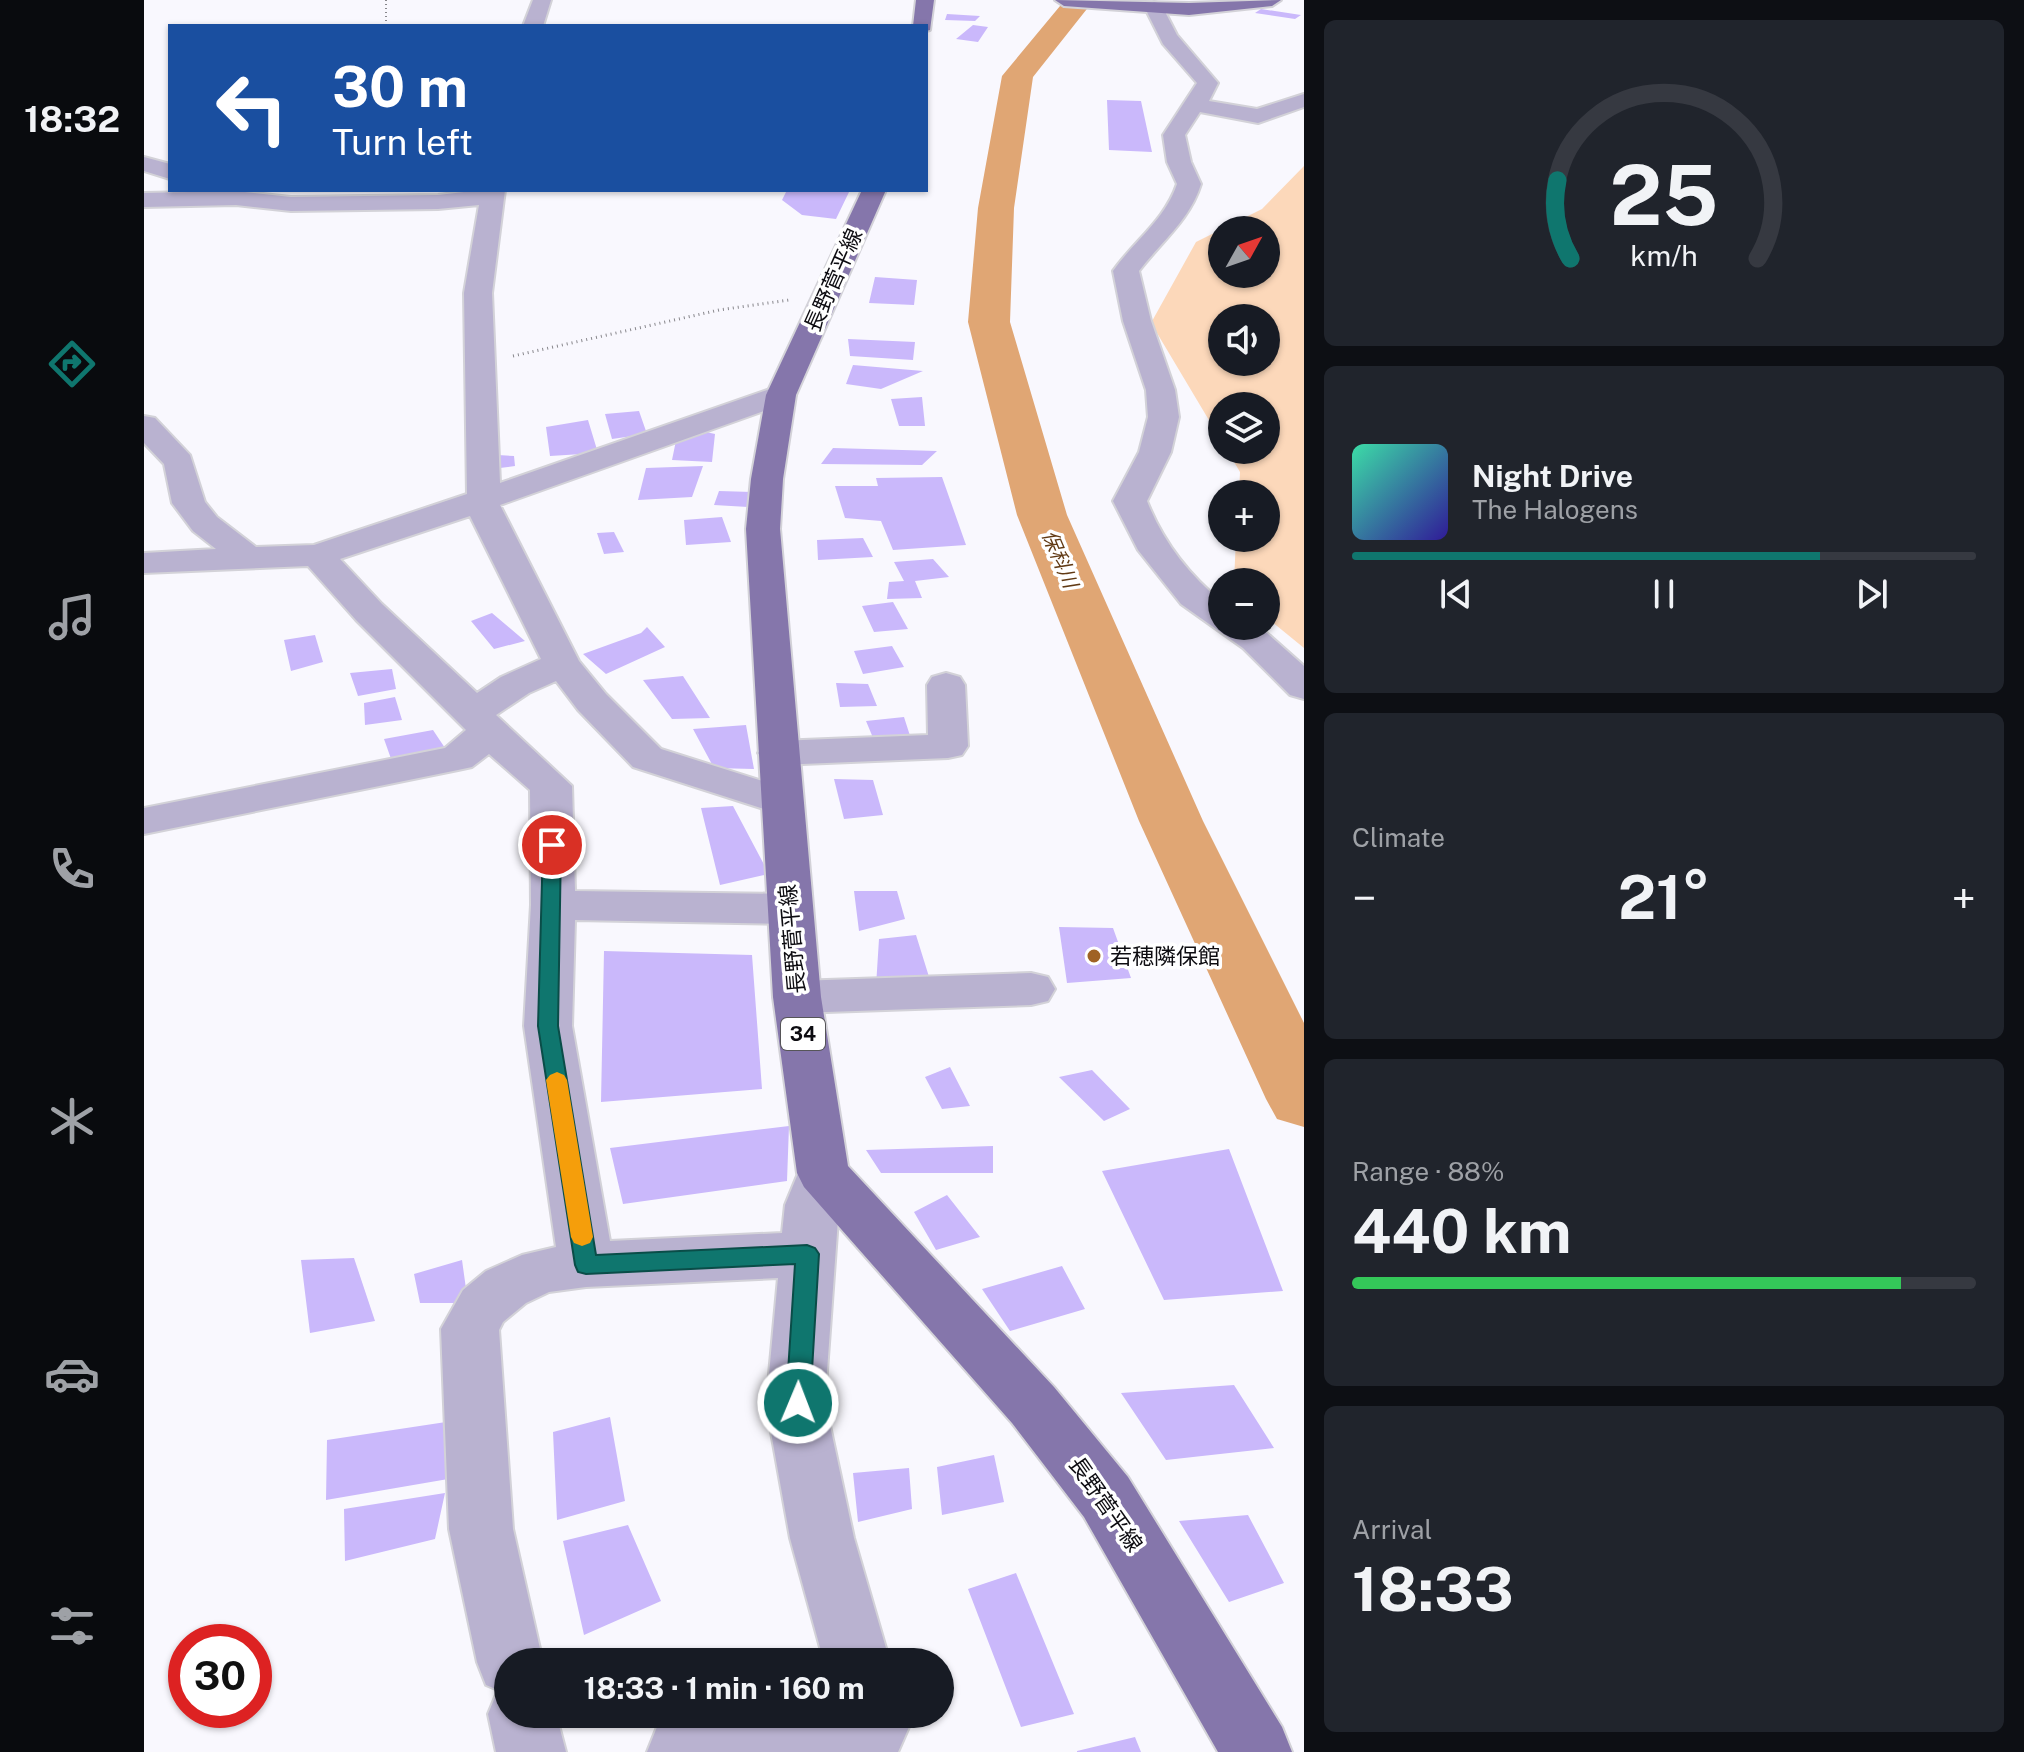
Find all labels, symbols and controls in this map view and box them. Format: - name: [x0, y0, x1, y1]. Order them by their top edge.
- text: 30 m: [332, 54, 468, 120]
- icon: left: [200, 56, 304, 160]
- text: 18:32: [24, 98, 120, 140]
- text: Turn left: [332, 121, 473, 163]
- text: 25: [1610, 146, 1718, 244]
- north arrow: [1208, 216, 1280, 288]
- map controls: [1208, 216, 1280, 640]
- street label: 長野菅平線: [799, 224, 867, 336]
- text: km/h: [1630, 239, 1698, 272]
- button: sound: [1208, 304, 1280, 376]
- icon: directions: [44, 336, 100, 392]
- button: layers: [1208, 392, 1280, 464]
- text: Night Drive: [1472, 458, 1633, 494]
- button: +: [1208, 480, 1280, 552]
- text: The Halogens: [1472, 494, 1638, 525]
- water label: 保科川: [1037, 527, 1084, 593]
- button: −: [1208, 568, 1280, 640]
- icon: previous: [1434, 572, 1478, 616]
- icon: pause: [1642, 572, 1686, 616]
- icon: next: [1850, 572, 1894, 616]
- icon: music: [44, 589, 100, 645]
- pin: [518, 811, 586, 879]
- text: Climate: [1352, 822, 1445, 853]
- icon: arrive: [530, 823, 574, 867]
- icon: phone: [44, 841, 100, 897]
- text: 21°: [1618, 862, 1710, 933]
- text: −: [1352, 872, 1376, 924]
- text: +: [1952, 872, 1976, 924]
- street label: 長野菅平線: [774, 883, 810, 995]
- place label: 若穂隣保館: [1110, 943, 1220, 969]
- marker: 若穂隣保館: [1085, 947, 1103, 965]
- road number: 34: [781, 1018, 825, 1050]
- icon: climate: [44, 1093, 100, 1149]
- text: Range · 88%: [1352, 1156, 1504, 1187]
- text: 440 km: [1352, 1196, 1571, 1267]
- icon: car: [44, 1346, 100, 1402]
- position arrow: [756, 1361, 840, 1445]
- street label: 長野菅平線: [1064, 1451, 1148, 1557]
- text: Arrival: [1352, 1514, 1432, 1545]
- text: 18:33: [1352, 1554, 1514, 1625]
- icon: filters: [44, 1598, 100, 1654]
- speed limit sign: 30: [168, 1624, 272, 1728]
- text: 18:33 · 1 min · 160 m: [583, 1670, 865, 1706]

